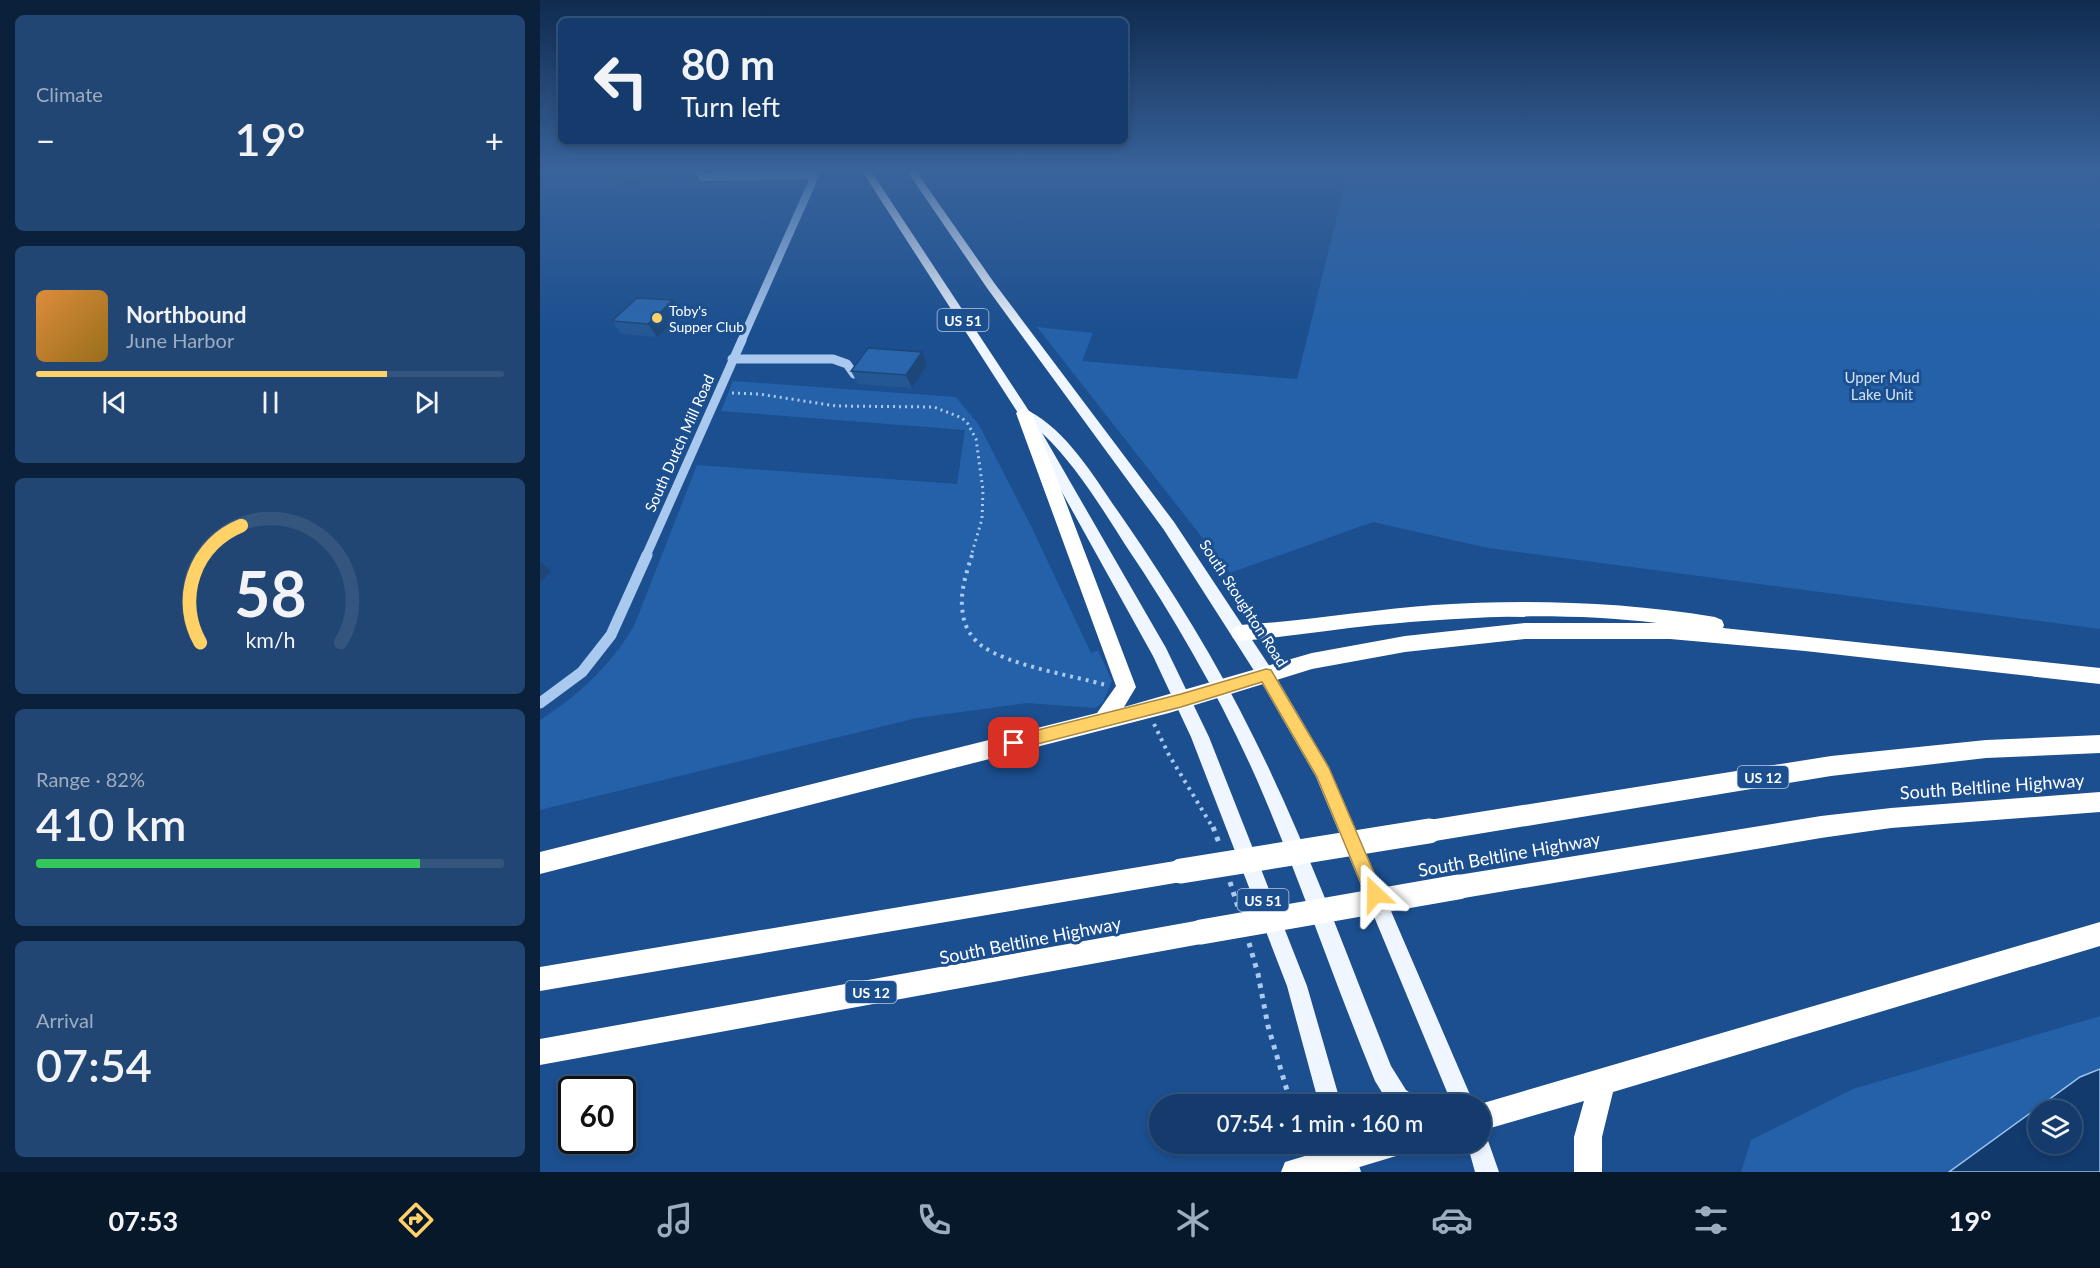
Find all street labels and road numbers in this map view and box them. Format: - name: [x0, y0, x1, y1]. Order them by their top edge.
- road number: US 51: [938, 309, 988, 331]
- street label: South Dutch Mill Road: [641, 372, 717, 514]
- street label: South Stoughton Road: [1196, 536, 1292, 670]
- road number: US 12: [1738, 766, 1788, 788]
- street label: South Beltline Highway: [1899, 769, 2086, 803]
- street label: South Beltline Highway: [1416, 827, 1603, 881]
- road number: US 51: [1238, 889, 1288, 911]
- street label: South Beltline Highway: [937, 911, 1124, 968]
- road number: US 12: [846, 981, 896, 1003]

